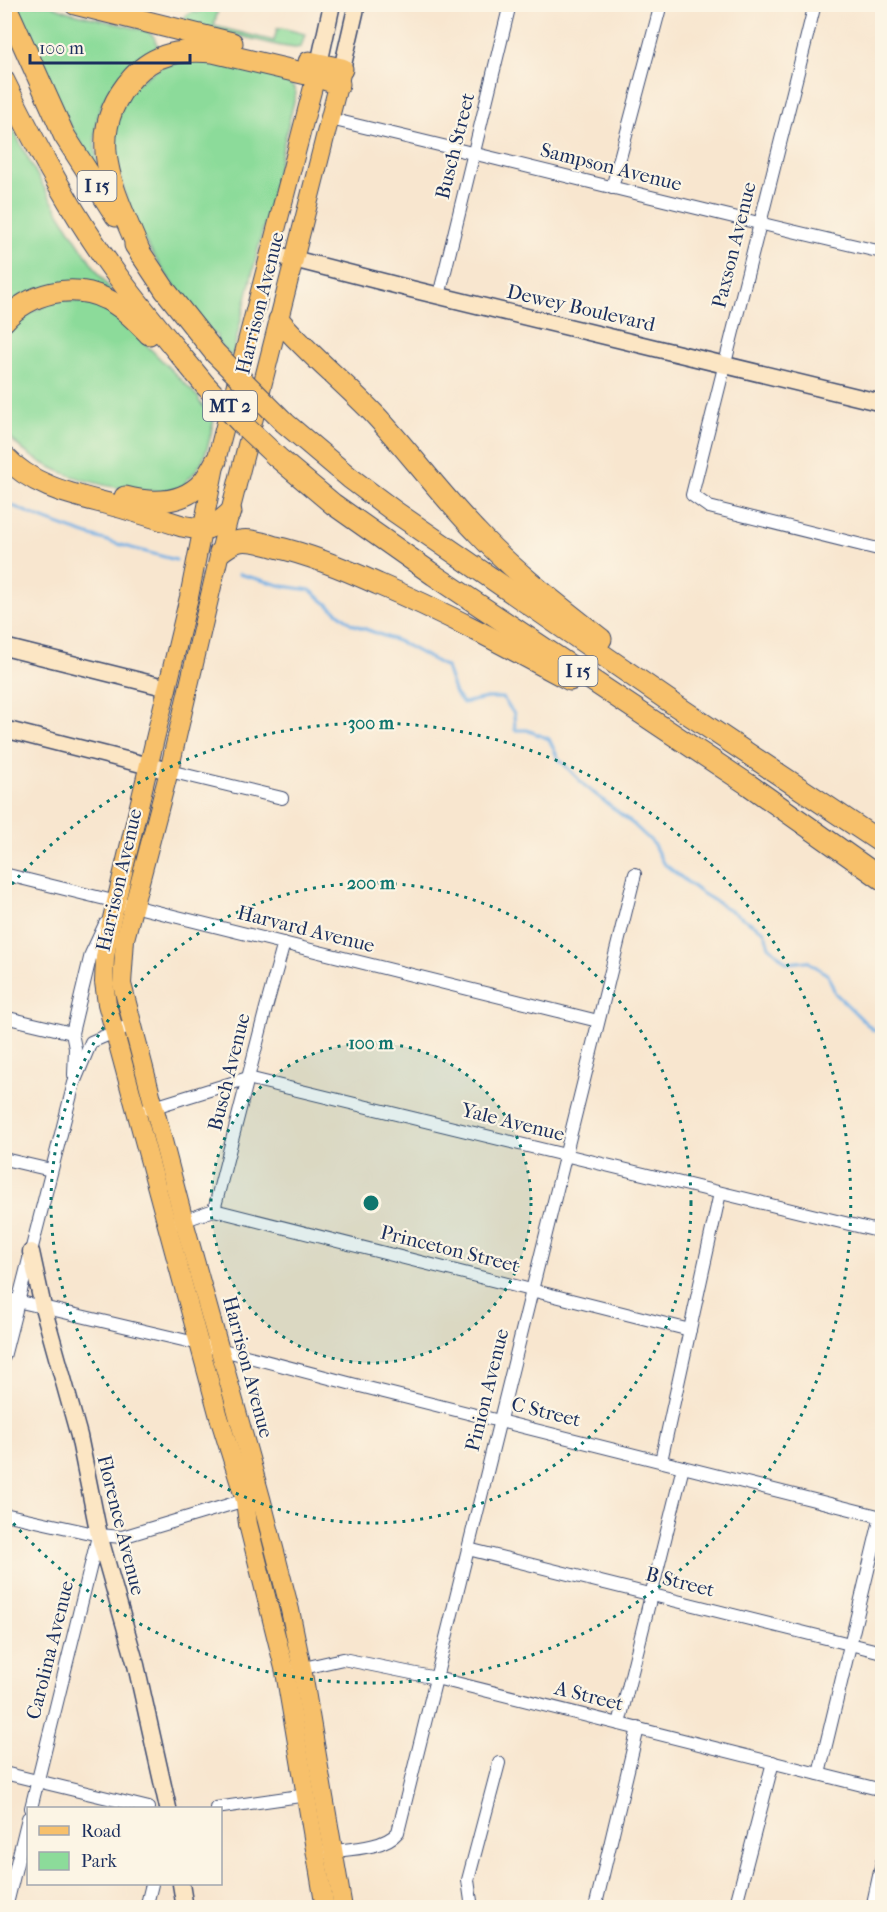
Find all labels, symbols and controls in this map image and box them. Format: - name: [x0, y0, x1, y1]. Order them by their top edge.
- scale bar: [30, 27, 190, 65]
- text: 100 m: [39, 38, 84, 59]
- street label: Busch Street: [431, 90, 479, 202]
- street label: Sampson Avenue: [538, 138, 684, 196]
- road number: I 15: [78, 171, 116, 201]
- street label: Paxson Avenue: [707, 179, 761, 311]
- street label: Harrison Avenue: [231, 229, 289, 377]
- street label: Dewey Boulevard: [505, 280, 659, 337]
- road number: MT 2: [203, 391, 257, 421]
- road number: I 15: [558, 656, 598, 686]
- text: 300 m: [348, 713, 395, 734]
- street label: Harrison Avenue: [91, 806, 147, 954]
- text: 200 m: [347, 873, 396, 894]
- street label: Harvard Avenue: [235, 901, 377, 957]
- street label: Busch Avenue: [203, 1011, 255, 1133]
- text: 100 m: [348, 1033, 395, 1054]
- street label: Yale Avenue: [458, 1098, 567, 1146]
- centre of rings: [361, 1193, 381, 1213]
- street label: Princeton Street: [378, 1221, 522, 1277]
- street label: Harrison Avenue: [218, 1294, 278, 1441]
- street label: Pinion Avenue: [461, 1326, 513, 1454]
- street label: C Street: [509, 1392, 583, 1432]
- street label: Florence Avenue: [92, 1453, 150, 1598]
- street label: B Street: [643, 1562, 717, 1602]
- street label: Carolina Avenue: [22, 1578, 78, 1722]
- street label: A Street: [551, 1676, 626, 1716]
- legend: [27, 1807, 222, 1885]
- text: Road: [81, 1821, 121, 1842]
- text: Park: [81, 1851, 118, 1872]

